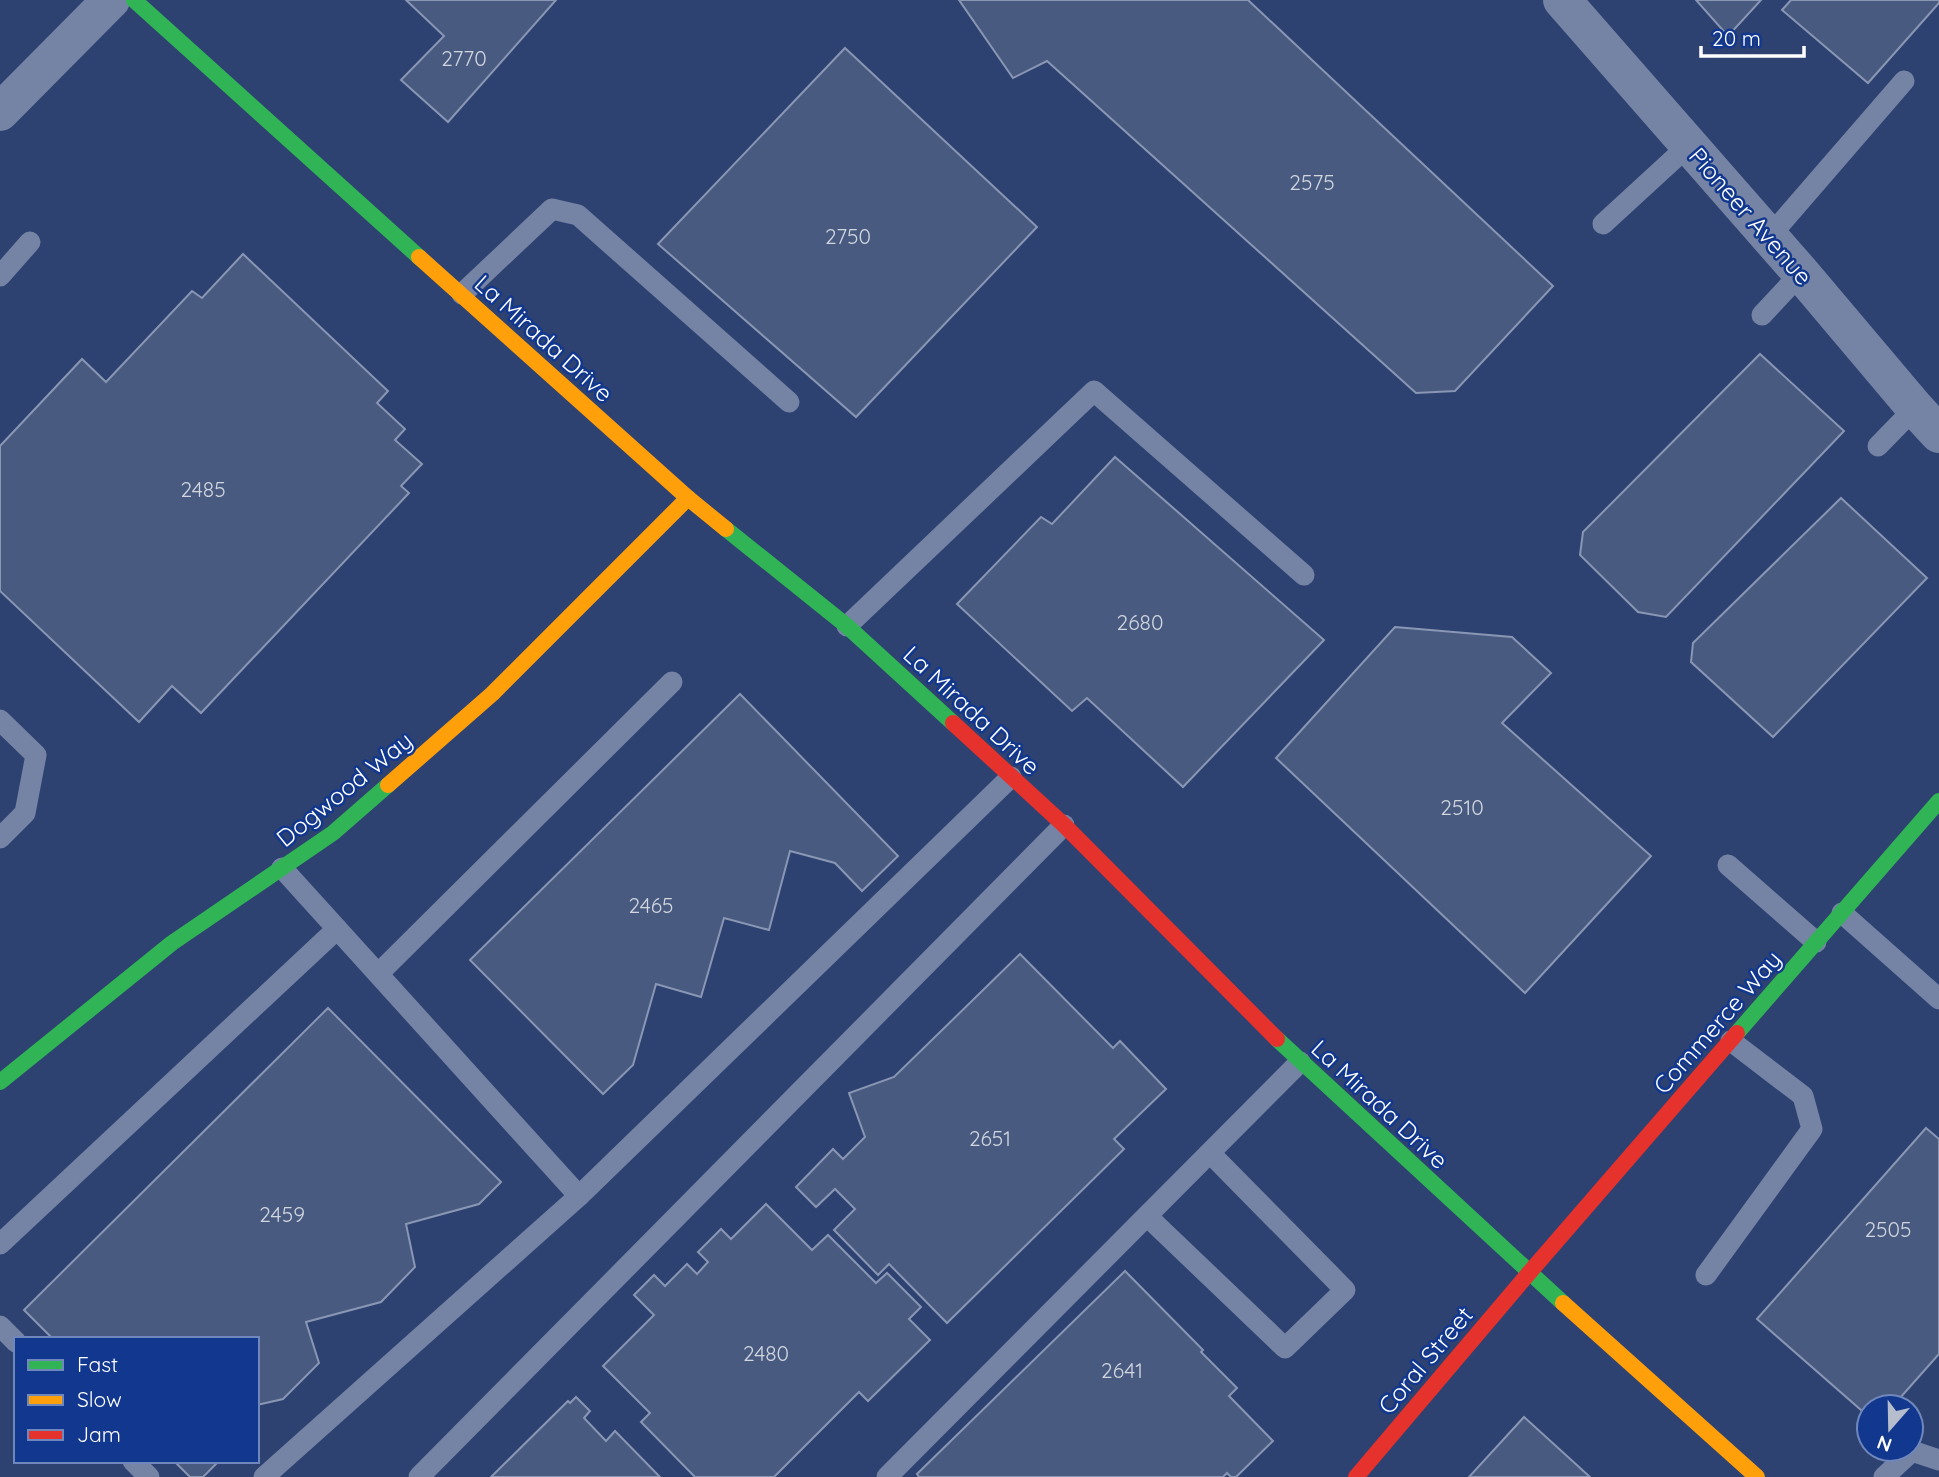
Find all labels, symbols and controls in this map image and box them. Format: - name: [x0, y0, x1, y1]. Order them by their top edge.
- scale bar: [1701, 14, 1804, 58]
- text: 20 m: [1712, 25, 1761, 51]
- house number: 2770: [441, 45, 487, 71]
- street label: Pioneer Avenue: [1683, 141, 1819, 291]
- house number: 2575: [1289, 169, 1335, 195]
- house number: 2750: [825, 223, 871, 249]
- street label: La Mirada Drive: [469, 268, 619, 408]
- house number: 2485: [180, 476, 226, 502]
- house number: 2680: [1117, 609, 1163, 635]
- street label: La Mirada Drive: [897, 639, 1047, 781]
- street label: Dogwood Way: [270, 725, 418, 853]
- house number: 2510: [1440, 794, 1484, 820]
- house number: 2465: [628, 892, 674, 918]
- street label: Commerce Way: [1647, 944, 1787, 1100]
- street label: La Mirada Drive: [1305, 1033, 1455, 1175]
- house number: 2651: [969, 1125, 1011, 1151]
- house number: 2459: [259, 1201, 305, 1227]
- house number: 2505: [1864, 1216, 1912, 1242]
- street label: Coral Street: [1371, 1300, 1479, 1420]
- legend: [14, 1337, 259, 1463]
- house number: 2480: [743, 1340, 789, 1366]
- text: Fast: [77, 1351, 118, 1377]
- house number: 2641: [1101, 1357, 1143, 1383]
- text: Slow: [77, 1386, 122, 1412]
- north arrow: [1855, 1393, 1925, 1463]
- text: Jam: [77, 1421, 121, 1447]
- text: N: [1874, 1430, 1895, 1458]

